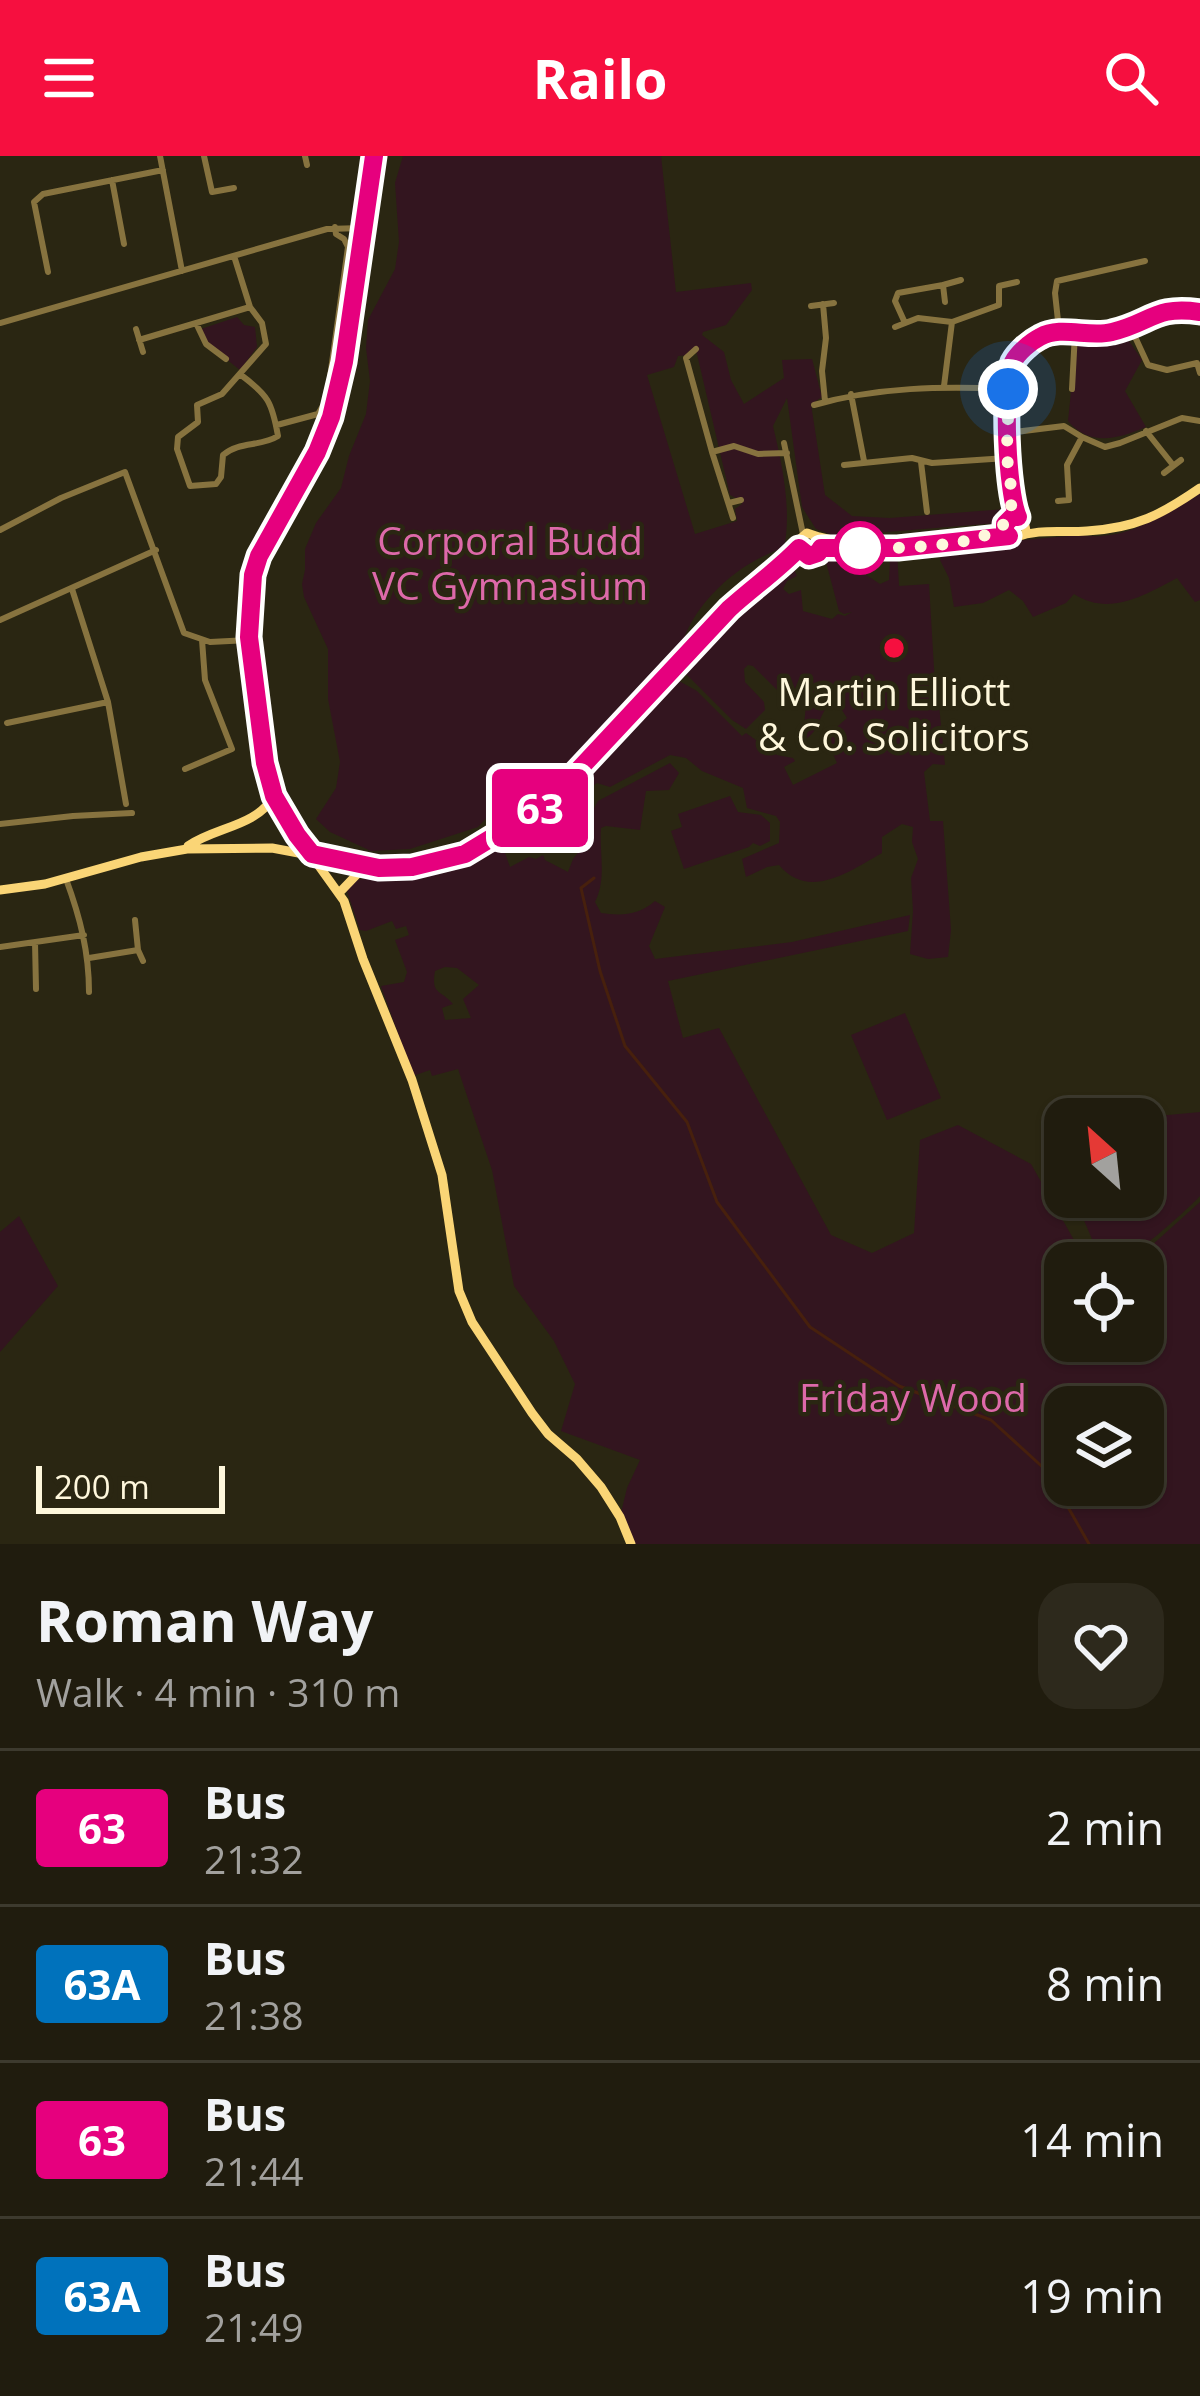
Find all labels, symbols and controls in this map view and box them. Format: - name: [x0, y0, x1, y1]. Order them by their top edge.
- text: Railo: [533, 41, 667, 115]
- icon: menu: [36, 45, 102, 111]
- icon: search: [1098, 45, 1164, 111]
- your location: [978, 359, 1038, 419]
- park label: Corporal Budd VC Gymnasium: [372, 513, 648, 611]
- unlabelled marker: [835, 523, 885, 573]
- marker: Martin Elliott & Co. Solicitors: [881, 635, 907, 661]
- place label: Martin Elliott & Co. Solicitors: [758, 664, 1030, 762]
- line badge: 63: [486, 769, 594, 847]
- text: 63: [516, 779, 564, 836]
- north arrow: [1044, 1098, 1164, 1218]
- map controls: [1044, 1098, 1164, 1506]
- button: locate: [1044, 1242, 1164, 1362]
- park label: Friday Wood: [799, 1370, 1027, 1423]
- button: layers: [1044, 1386, 1164, 1506]
- scale bar: [36, 1460, 225, 1513]
- text: 200 m: [54, 1464, 150, 1509]
- text: Roman Way: [36, 1581, 374, 1659]
- button: heart: [1038, 1583, 1164, 1709]
- text: Walk · 4 min · 310 m: [36, 1665, 400, 1718]
- text: Bus: [204, 1771, 286, 1832]
- text: 2 min: [1046, 1797, 1164, 1858]
- text: 63: [78, 1799, 126, 1856]
- text: 21:32: [204, 1832, 303, 1885]
- text: Bus: [204, 1927, 286, 1988]
- text: 8 min: [1046, 1953, 1164, 2014]
- text: 63A: [63, 1955, 141, 2012]
- text: 21:38: [204, 1988, 303, 2041]
- text: Bus: [204, 2083, 286, 2144]
- text: 14 min: [1020, 2109, 1164, 2170]
- text: 63: [78, 2111, 126, 2168]
- text: 21:44: [204, 2144, 303, 2197]
- text: Bus: [204, 2239, 286, 2300]
- text: 19 min: [1020, 2265, 1164, 2326]
- text: 63A: [63, 2267, 141, 2324]
- text: 21:49: [204, 2300, 303, 2353]

